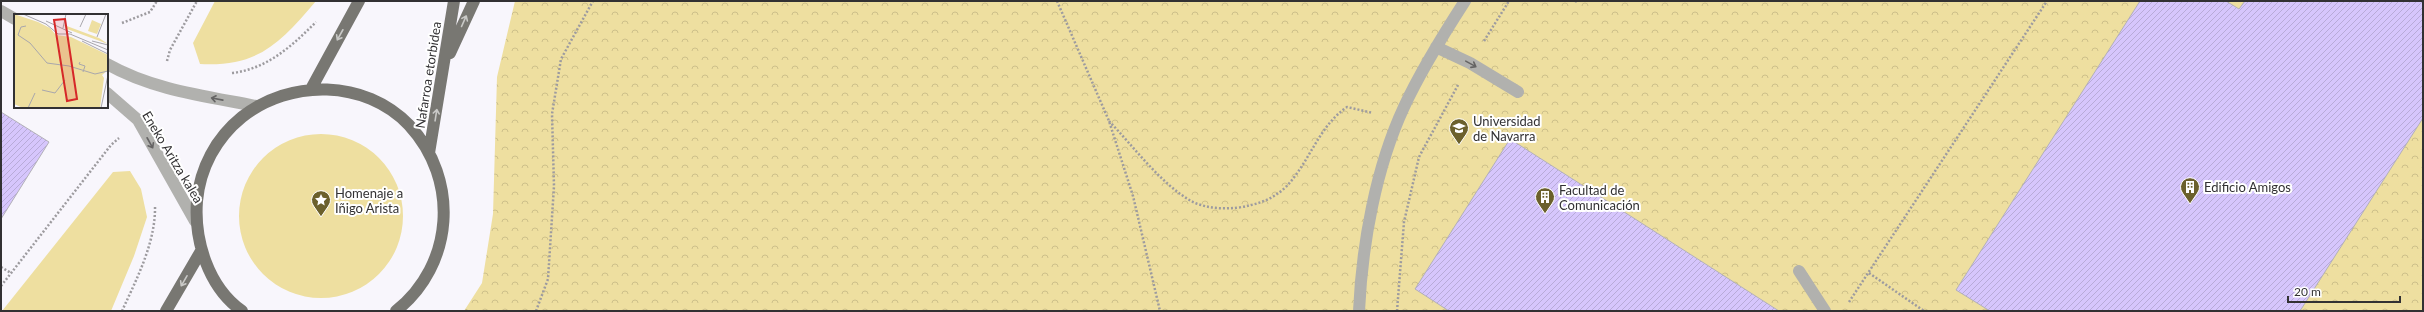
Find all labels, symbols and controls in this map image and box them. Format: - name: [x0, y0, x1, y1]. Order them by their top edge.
- inset map: [14, 14, 108, 108]
- one-way arrow: [461, 16, 469, 28]
- street label: Nafarroa etorbidea: [412, 20, 444, 130]
- one-way arrow: [336, 29, 344, 41]
- one-way arrow: [1465, 61, 1477, 69]
- one-way arrow: [211, 95, 224, 103]
- street label: Eneko Aritza kalea: [139, 108, 207, 206]
- one-way arrow: [432, 109, 440, 122]
- place label: Universidad de Navarra: [1473, 113, 1541, 144]
- school or university icon: Universidad de Navarra: [1448, 117, 1470, 145]
- one-way arrow: [146, 137, 154, 149]
- building icon: Edificio Amigos: [2179, 176, 2201, 204]
- place label: Edificio Amigos: [2204, 179, 2291, 195]
- place label: Facultad de Comunicación: [1559, 182, 1640, 213]
- place label: Homenaje a Iñigo Arista: [335, 185, 403, 216]
- building icon: Facultad de Comunicación: [1534, 186, 1556, 214]
- place icon: Homenaje a Iñigo Arista: [310, 189, 332, 217]
- one-way arrow: [179, 275, 187, 287]
- scale bar: [2288, 278, 2400, 304]
- text: 20 m: [2294, 284, 2321, 299]

